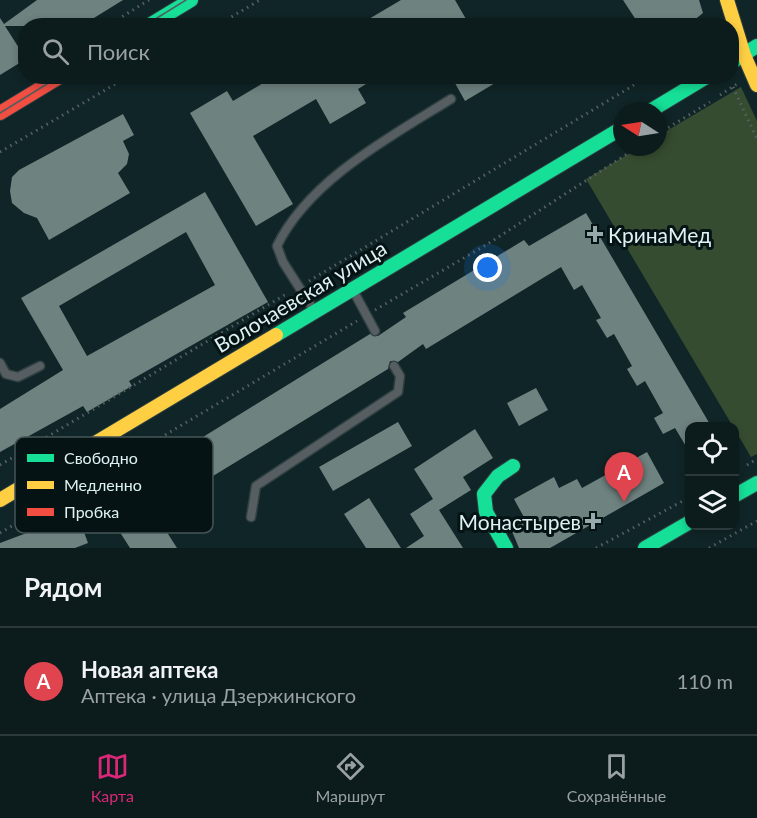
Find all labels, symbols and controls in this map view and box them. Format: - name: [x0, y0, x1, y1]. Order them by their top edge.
- search box: [18, 18, 739, 84]
- icon: search: [39, 35, 72, 68]
- text: Поиск: [87, 38, 150, 65]
- north arrow: [613, 102, 667, 156]
- place label: КринаМед: [608, 222, 711, 247]
- marker: КринаМед: [586, 225, 604, 243]
- street label: Волочаевская улица: [209, 235, 391, 357]
- your location: [473, 253, 502, 282]
- map controls: [685, 422, 739, 530]
- button: locate: [685, 422, 739, 476]
- legend: [15, 437, 213, 533]
- text: Свободно: [64, 448, 138, 467]
- pin: A: [604, 452, 644, 502]
- text: Медленно: [64, 475, 142, 494]
- button: layers: [685, 476, 739, 530]
- text: Пробка: [64, 502, 119, 521]
- place label: Монастырев: [459, 509, 581, 534]
- marker: Монастырев: [586, 514, 600, 528]
- text: Рядом: [24, 571, 102, 603]
- text: Новая аптека: [81, 656, 219, 683]
- text: A: [37, 669, 50, 693]
- text: 110 m: [677, 669, 733, 693]
- text: Аптека · улица Дзержинского: [81, 683, 356, 707]
- tab: Карта: [91, 750, 134, 805]
- tab: Маршрут: [315, 750, 385, 805]
- tab: Сохранённые: [567, 750, 666, 805]

